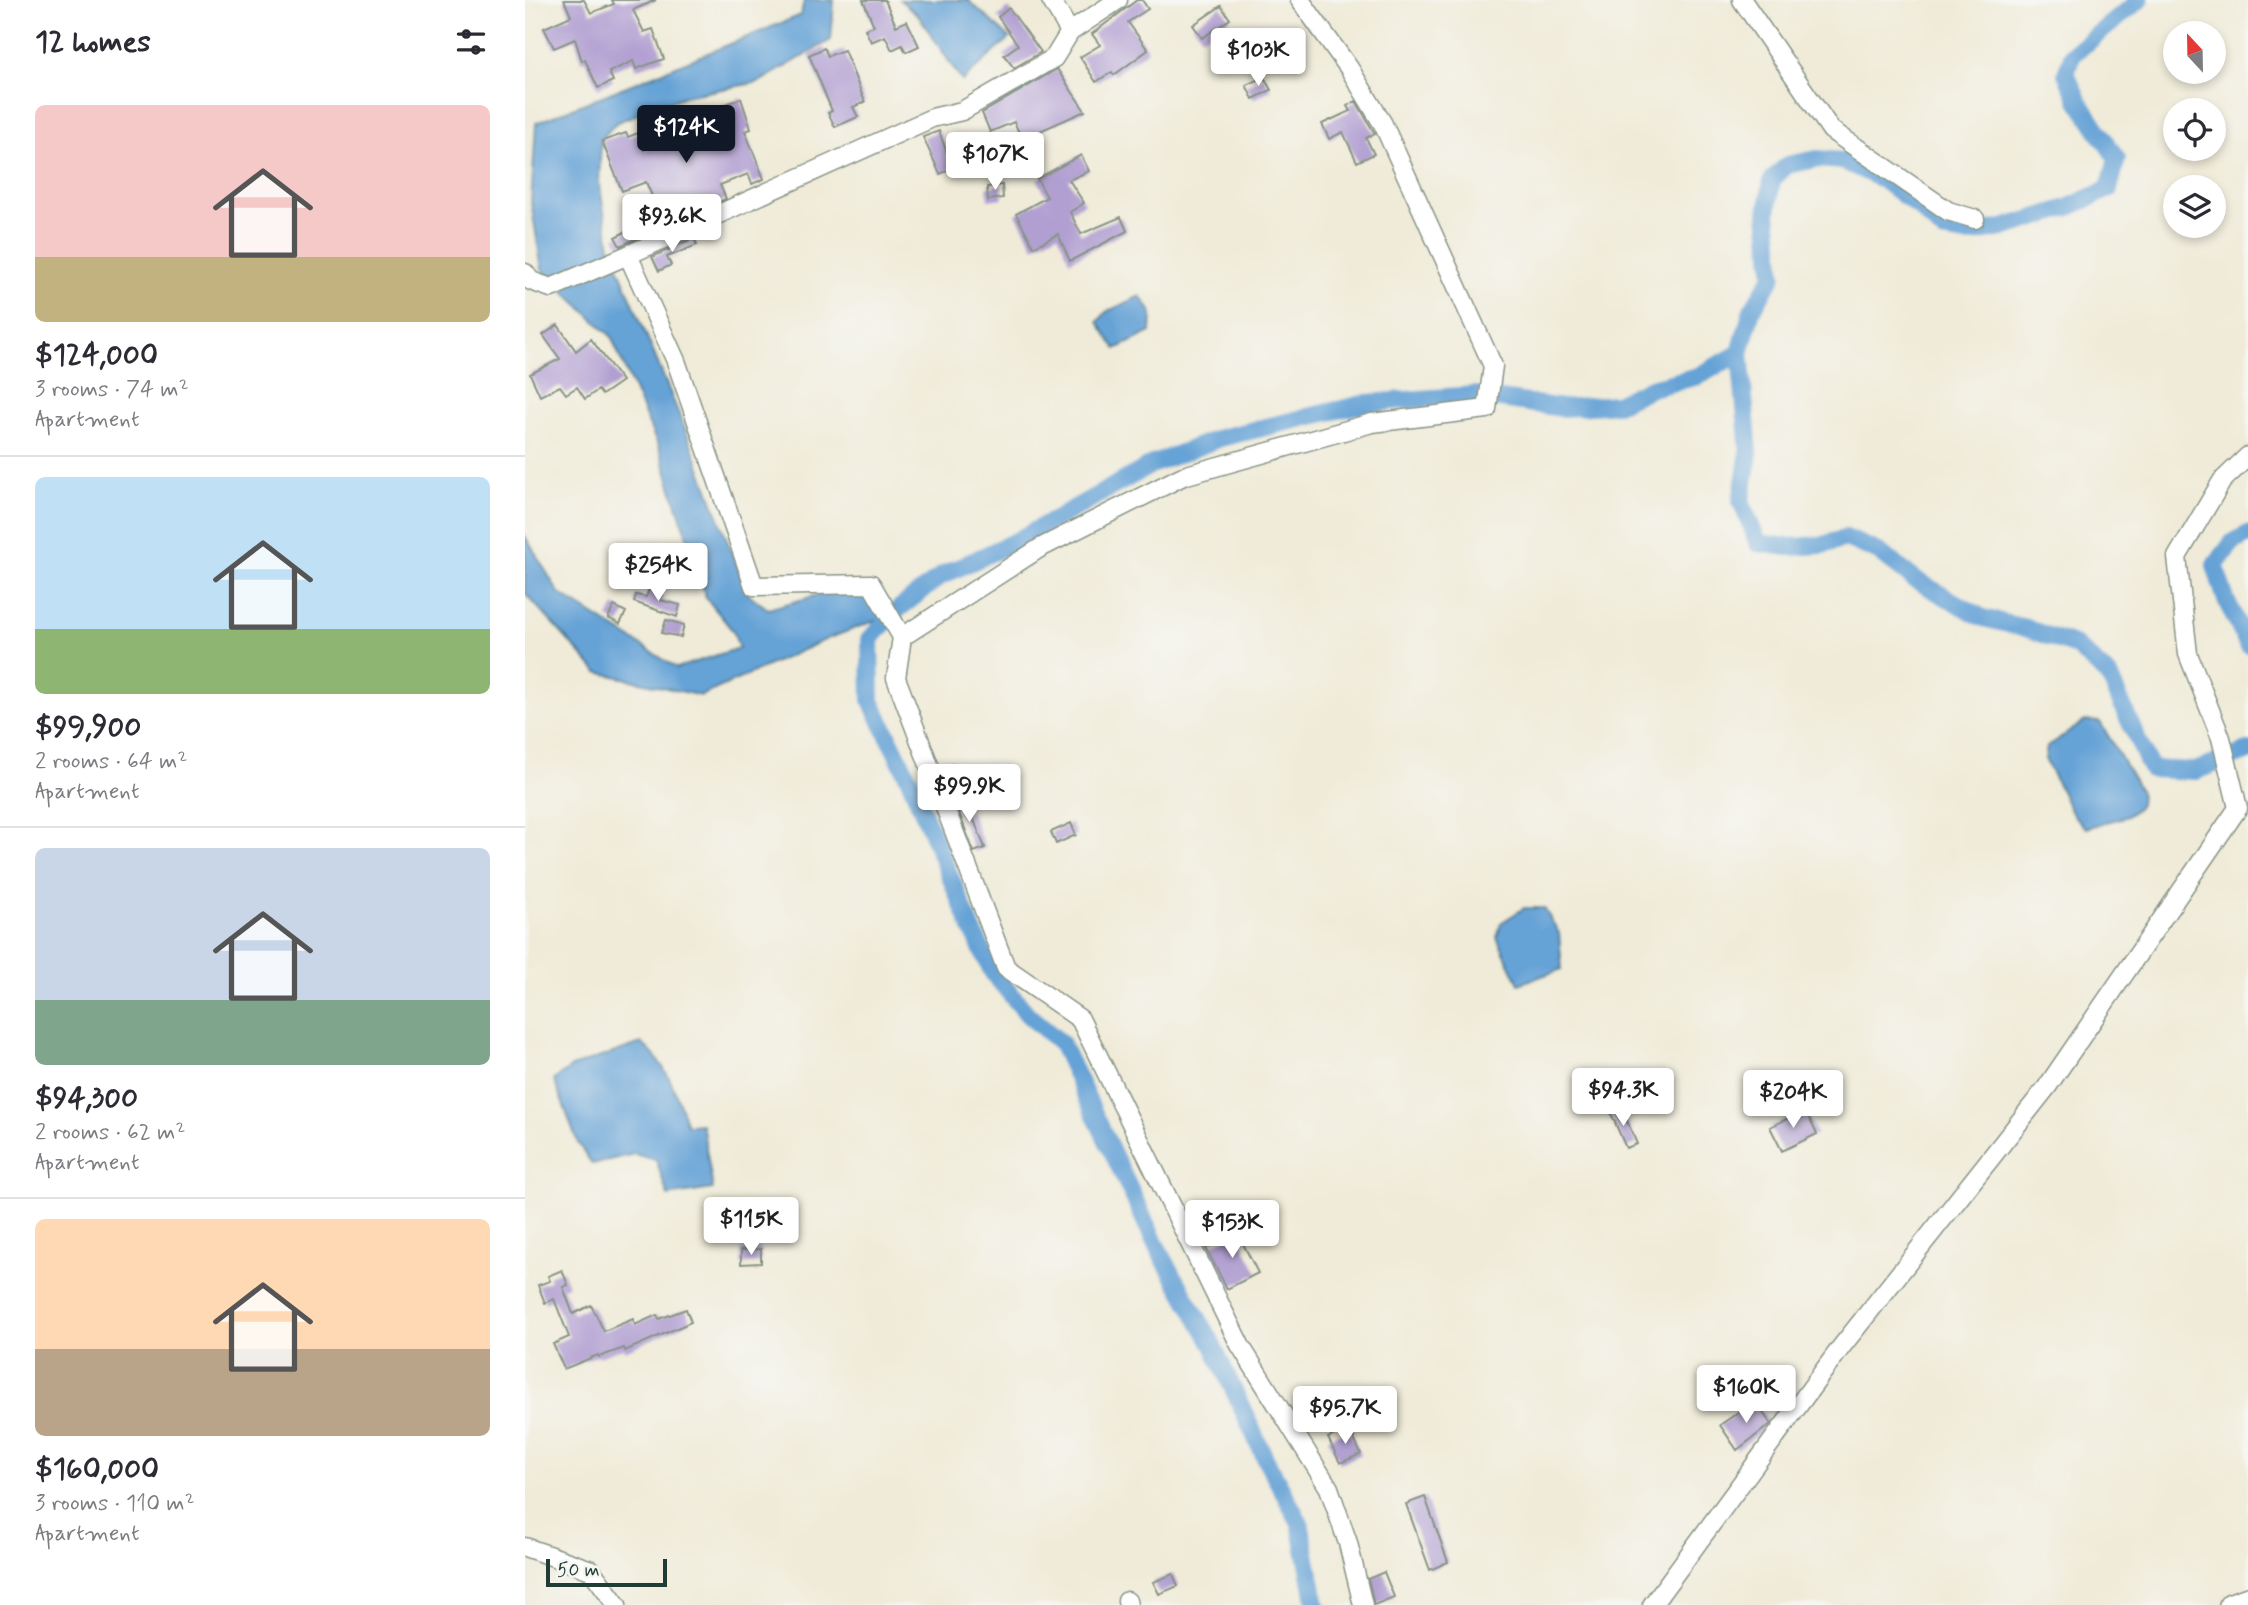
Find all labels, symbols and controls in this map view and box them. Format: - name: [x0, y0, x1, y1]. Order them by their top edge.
- north arrow: [2163, 21, 2226, 84]
- map controls: [2163, 21, 2226, 238]
- text: 12 homes: [35, 23, 151, 62]
- icon: filters: [452, 23, 490, 61]
- pin: $103K: [1209, 28, 1307, 88]
- text: $103K: [1227, 36, 1289, 66]
- button: locate: [2163, 98, 2226, 161]
- pin: $124K: [637, 106, 735, 165]
- text: $124K: [653, 113, 719, 143]
- pin: $107K: [946, 132, 1044, 192]
- text: $107K: [962, 140, 1028, 170]
- icon: home: [200, 150, 326, 276]
- button: layers: [2163, 175, 2226, 238]
- pin: $93.6K: [615, 194, 729, 254]
- text: $93.6K: [638, 202, 706, 232]
- text: $124,000: [35, 336, 158, 375]
- text: 3 rooms · 74 m²: [35, 375, 189, 405]
- text: Apartment: [35, 405, 140, 435]
- icon: home: [200, 522, 326, 648]
- pin: $254K: [609, 544, 707, 603]
- text: $254K: [625, 551, 691, 581]
- text: $99,900: [35, 708, 141, 747]
- text: 2 rooms · 64 m²: [35, 747, 187, 777]
- pin: $99.9K: [912, 764, 1026, 824]
- text: $99.9K: [934, 772, 1004, 802]
- text: Apartment: [35, 777, 140, 807]
- icon: home: [200, 893, 326, 1019]
- pin: $94.3K: [1566, 1068, 1680, 1128]
- pin: $204K: [1744, 1070, 1842, 1130]
- text: $94.3K: [1588, 1076, 1658, 1106]
- text: $204K: [1759, 1078, 1827, 1108]
- text: $94,300: [35, 1079, 138, 1118]
- text: 2 rooms · 62 m²: [35, 1118, 186, 1148]
- text: Apartment: [35, 1148, 140, 1178]
- pin: $115K: [702, 1198, 800, 1257]
- pin: $153K: [1183, 1200, 1281, 1260]
- text: $115K: [720, 1205, 782, 1235]
- text: $153K: [1201, 1208, 1263, 1238]
- icon: home: [200, 1264, 326, 1390]
- pin: $160K: [1697, 1366, 1795, 1425]
- text: $160K: [1713, 1373, 1779, 1403]
- pin: $95.7K: [1288, 1386, 1402, 1446]
- text: $95.7K: [1309, 1394, 1381, 1424]
- text: $160,000: [35, 1450, 159, 1489]
- text: 3 rooms · 110 m²: [35, 1489, 195, 1519]
- text: Apartment: [35, 1519, 140, 1549]
- scale bar: [546, 1556, 667, 1588]
- text: 50 m: [557, 1558, 600, 1583]

